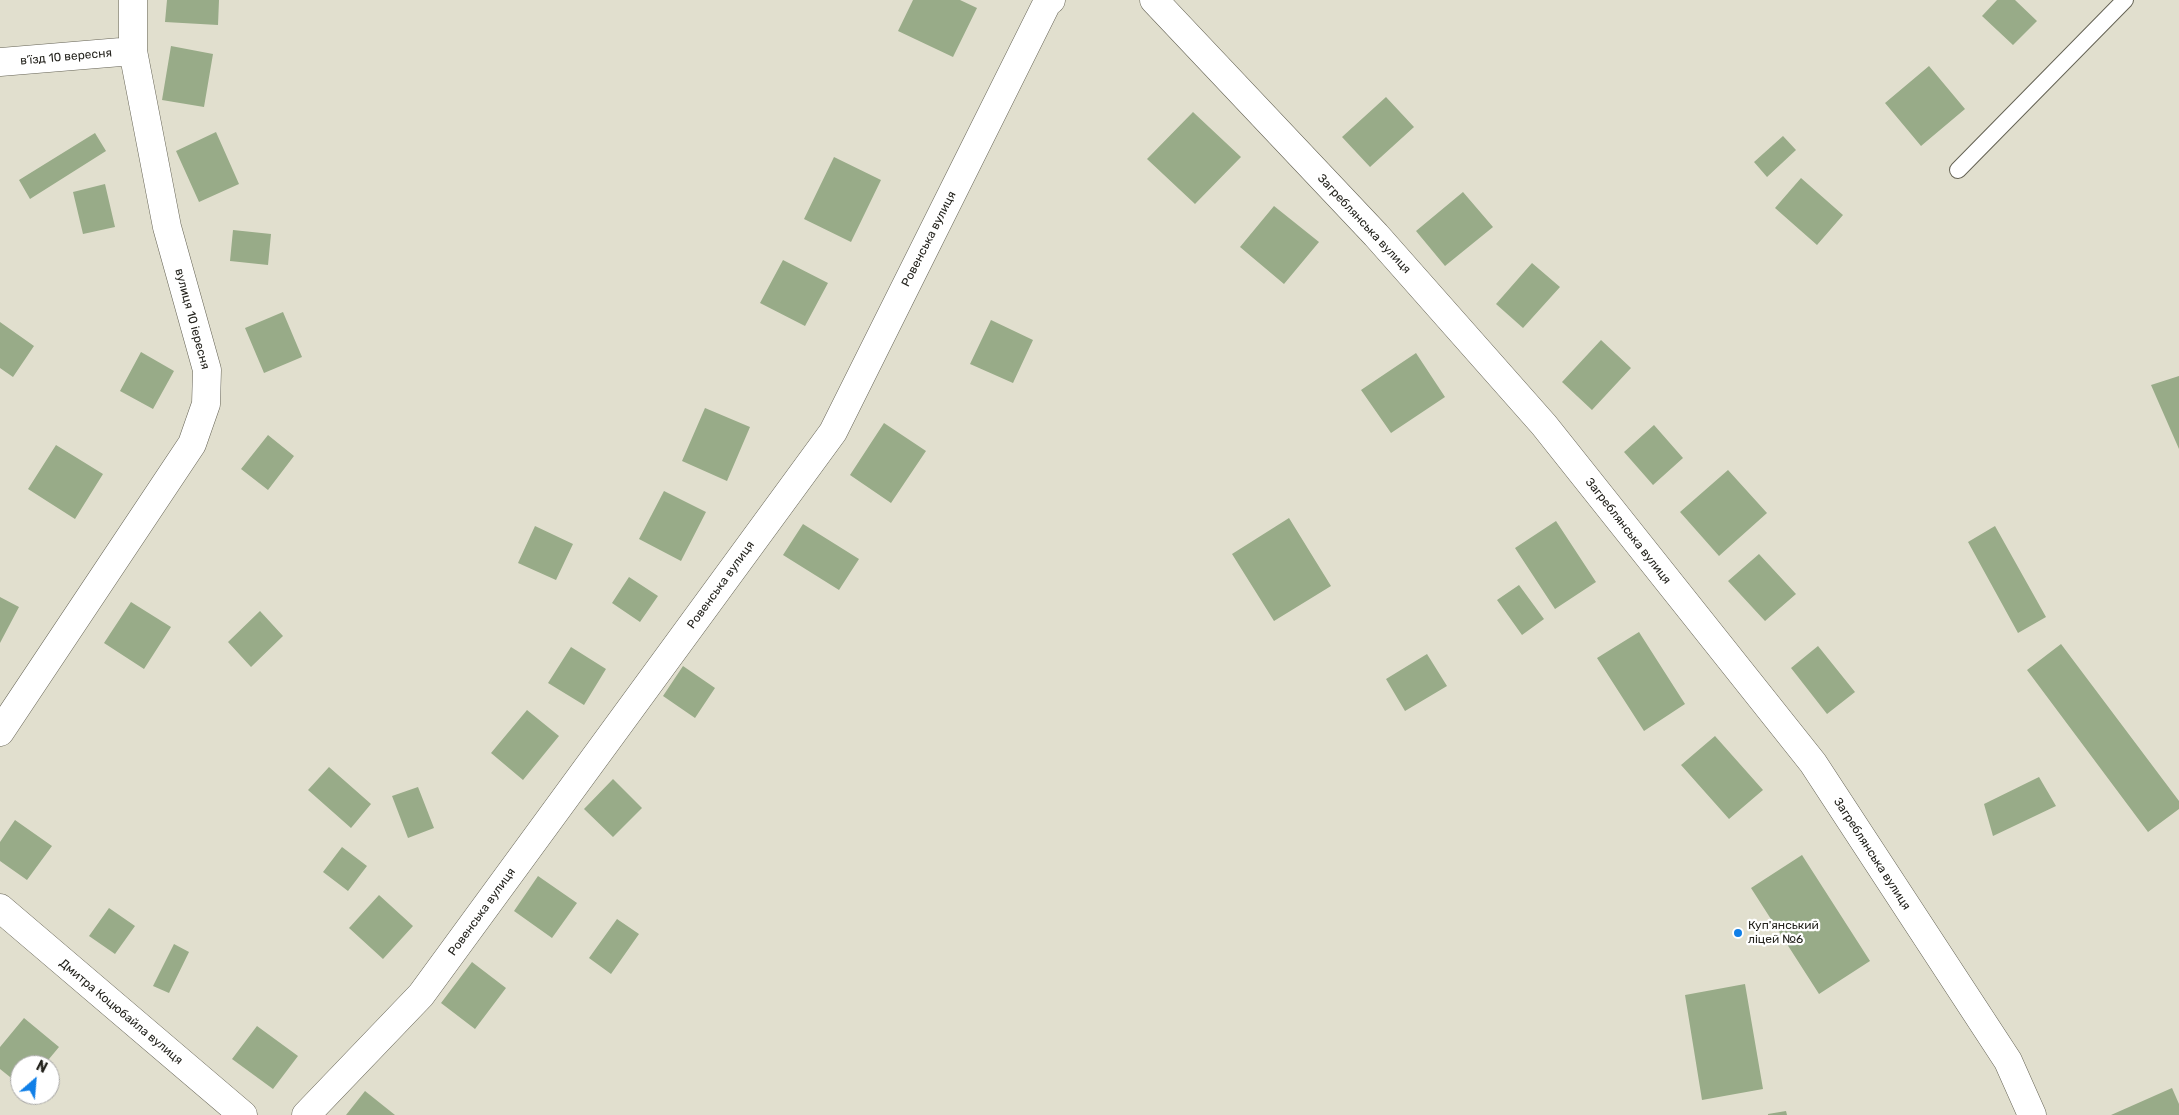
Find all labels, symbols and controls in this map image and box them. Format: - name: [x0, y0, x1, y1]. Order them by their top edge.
- street label: в’їзд 10 вересня: [19, 46, 113, 68]
- street label: Загреблянська вулиця: [1314, 171, 1414, 277]
- street label: Ровенська вулиця: [899, 189, 959, 289]
- street label: вулиця 10 іересня: [172, 267, 212, 371]
- street label: Загреблянська вулиця: [1582, 475, 1674, 587]
- street label: Ровенська вулиця: [684, 538, 758, 632]
- street label: Загреблянська вулиця: [1830, 795, 1914, 913]
- street label: Ровенська вулиця: [445, 865, 519, 959]
- place label: Куп'янський ліцей №6: [1748, 919, 1819, 947]
- marker: Куп'янський ліцей №6: [1732, 927, 1744, 939]
- street label: Дмитра Коцюбайла вулиця: [56, 956, 186, 1068]
- north arrow: [10, 1055, 60, 1105]
- text: N: [33, 1057, 50, 1077]

